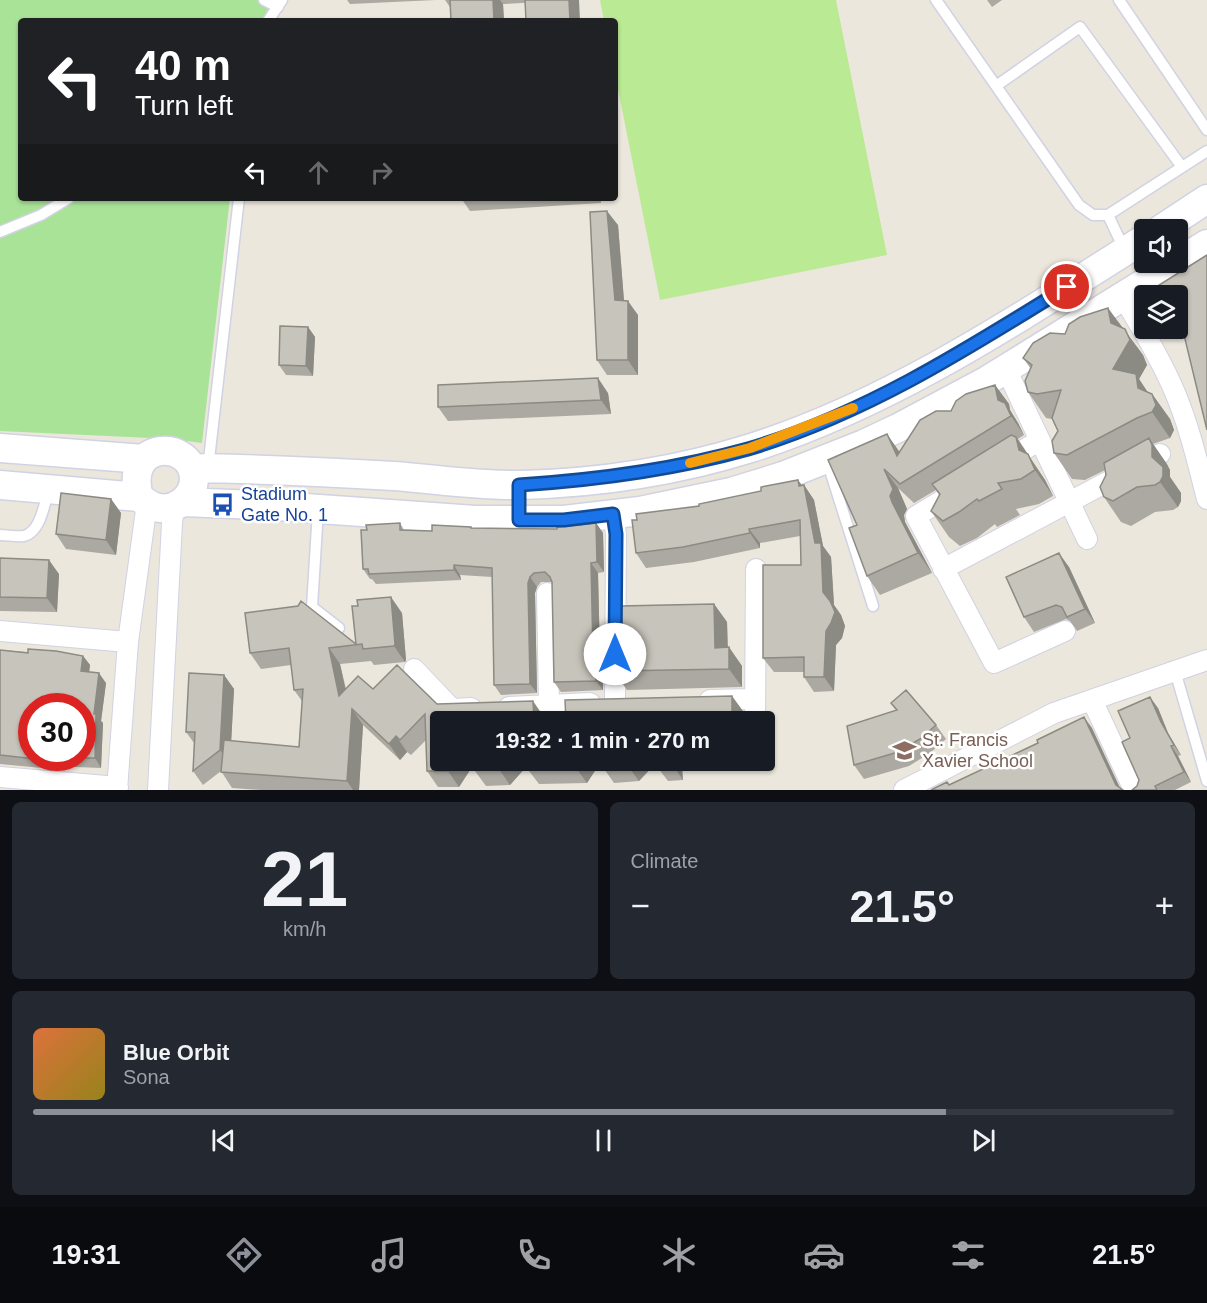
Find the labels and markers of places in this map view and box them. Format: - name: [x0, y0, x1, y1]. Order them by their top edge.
- pin: [1041, 261, 1092, 312]
- place label: Stadium Gate No. 1: [241, 484, 328, 525]
- bus stop icon: Stadium Gate No. 1: [210, 491, 236, 517]
- place label: St. Francis Xavier School: [922, 730, 1033, 771]
- school or university icon: St. Francis Xavier School: [891, 737, 917, 763]

